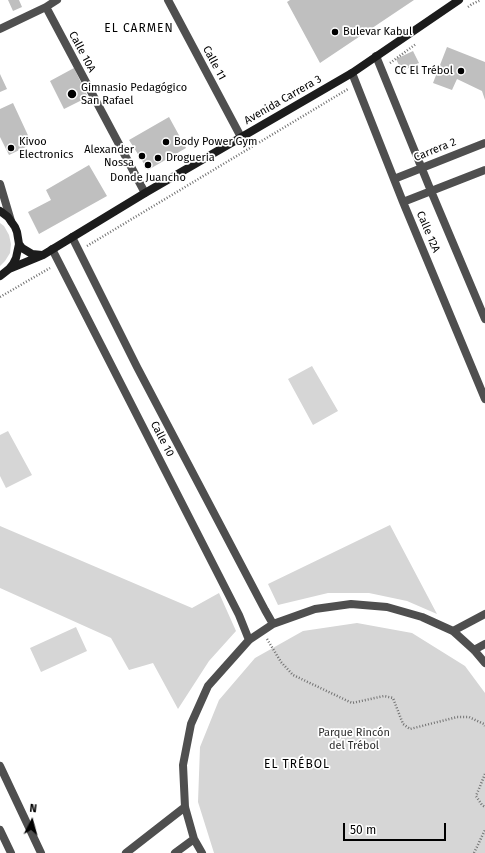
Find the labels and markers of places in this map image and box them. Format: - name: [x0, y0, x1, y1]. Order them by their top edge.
- place label: Bulevar Kabul: [343, 25, 412, 39]
- marker: Bulevar Kabul: [330, 27, 340, 37]
- place label: CC El Trébol: [395, 64, 453, 78]
- marker: CC El Trébol: [456, 66, 466, 76]
- place label: Gimnasio Pedagógico San Rafael: [81, 81, 187, 107]
- marker: Gimnasio Pedagógico San Rafael: [66, 88, 78, 100]
- place label: Kivoo Electronics: [19, 135, 73, 161]
- place label: Body Power Gym: [174, 135, 257, 149]
- marker: Body Power Gym: [161, 137, 171, 147]
- marker: Kivoo Electronics: [6, 143, 16, 153]
- place label: Alexander Nossa: [84, 143, 134, 169]
- marker: Alexander Nossa: [137, 151, 147, 161]
- place label: Drogueria: [166, 151, 215, 165]
- marker: Drogueria: [153, 153, 163, 163]
- marker: Donde Juancho: [143, 160, 153, 170]
- place label: Donde Juancho: [110, 171, 186, 185]

